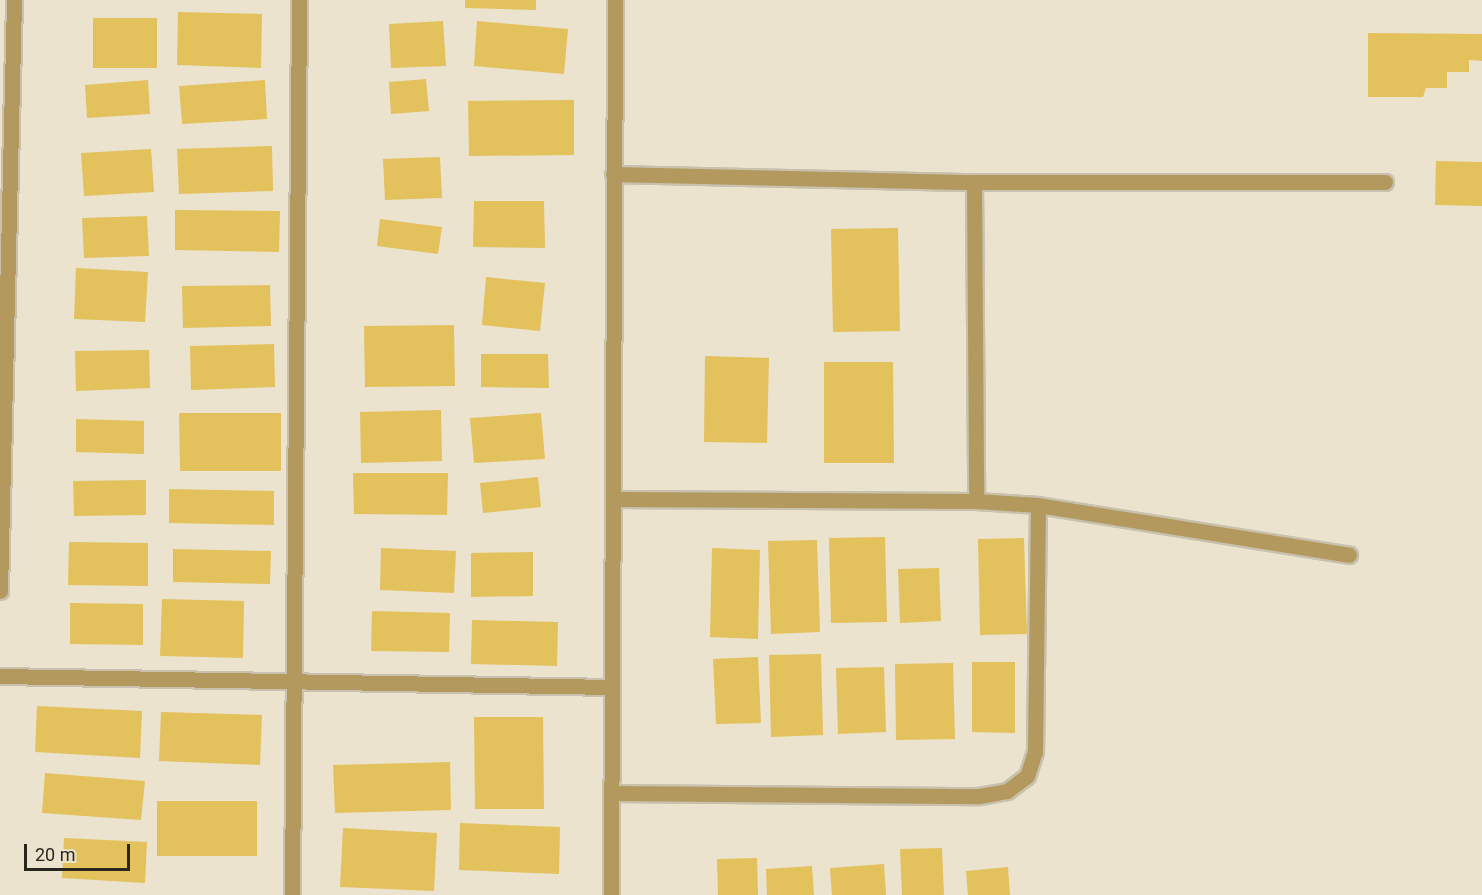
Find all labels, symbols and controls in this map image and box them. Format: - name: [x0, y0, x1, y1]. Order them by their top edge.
- scale bar: [27, 832, 134, 870]
- text: 20 m: [35, 844, 75, 865]

